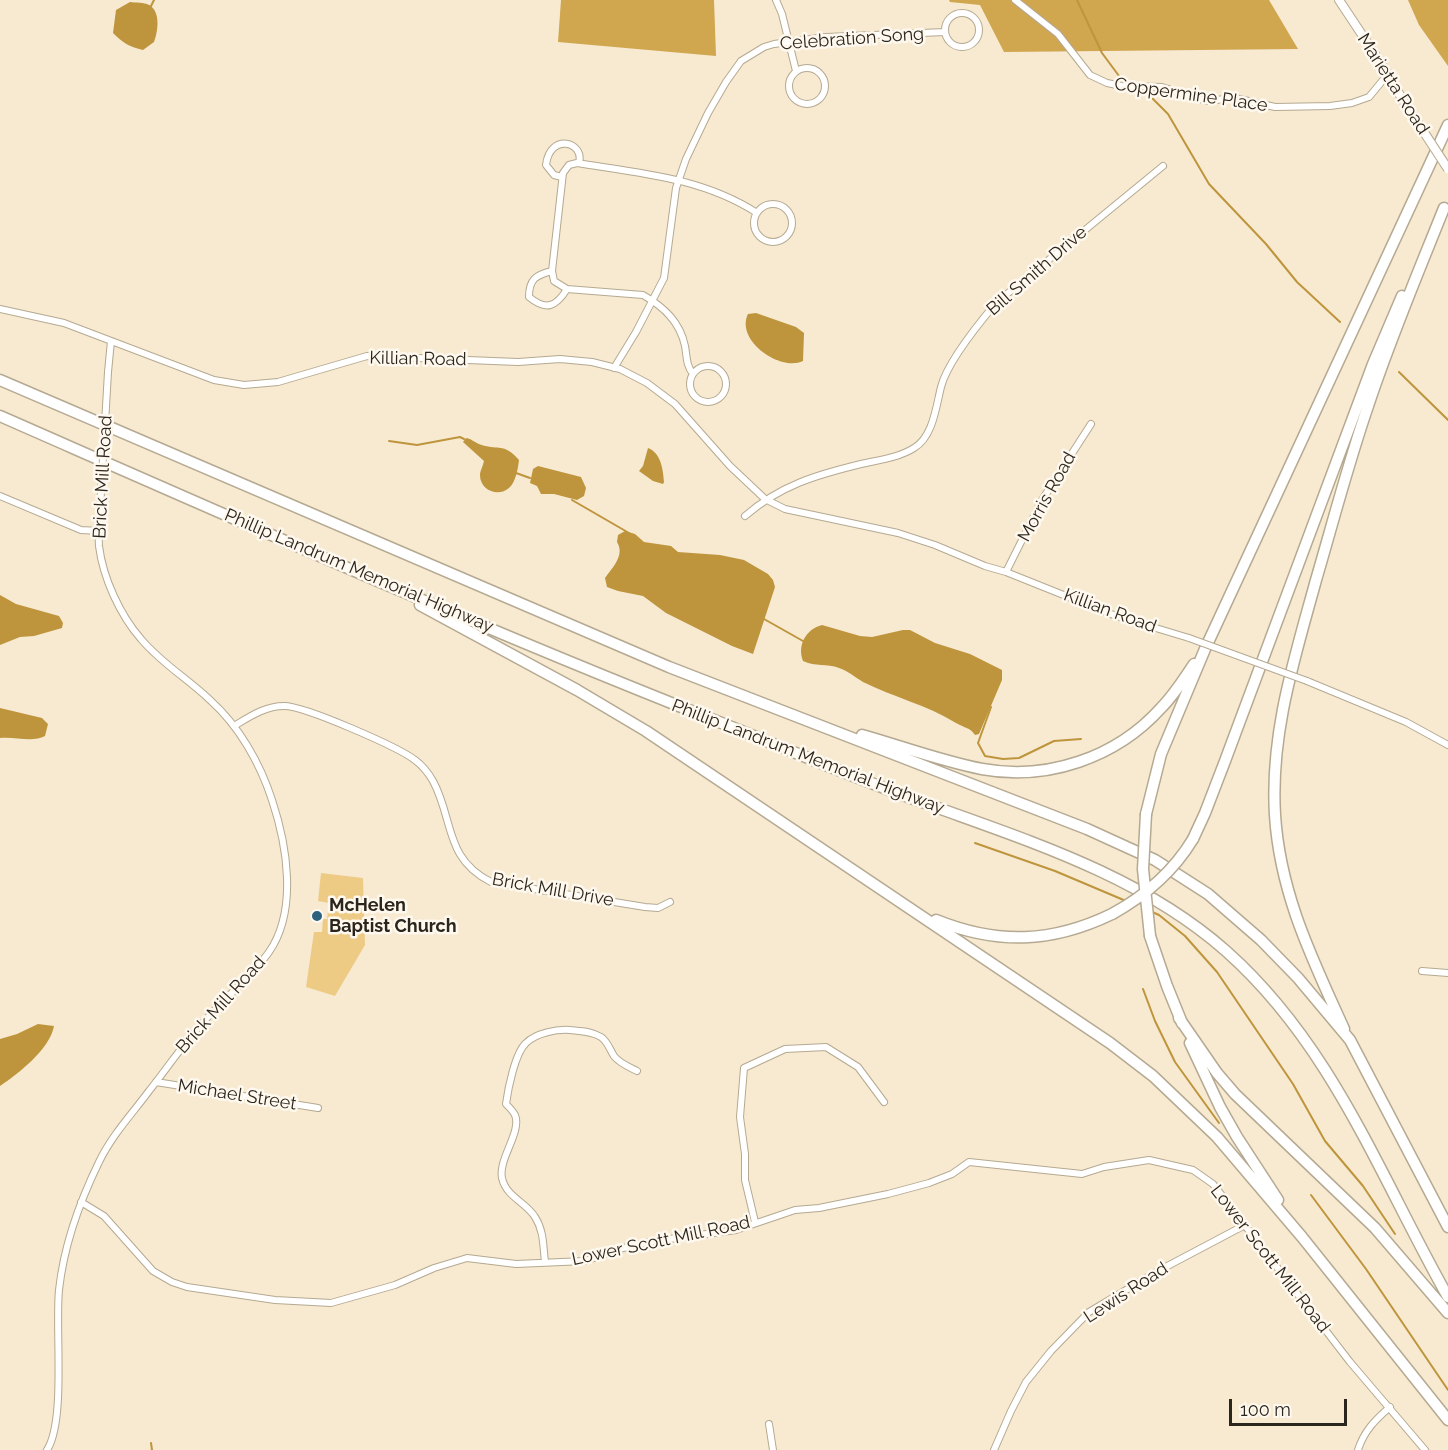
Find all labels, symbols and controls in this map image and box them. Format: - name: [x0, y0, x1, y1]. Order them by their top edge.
- street label: Celebration Song: [779, 23, 925, 55]
- street label: Marietta Road: [1352, 30, 1434, 138]
- street label: Coppermine Place: [1113, 74, 1269, 116]
- street label: Bill Smith Drive: [982, 222, 1092, 320]
- street label: Killian Road: [369, 347, 467, 371]
- street label: Brick Mill Road: [89, 415, 117, 539]
- street label: Morris Road: [1013, 448, 1081, 546]
- street label: Phillip Landrum Memorial Highway: [221, 504, 497, 638]
- street label: Killian Road: [1061, 584, 1159, 638]
- street label: Phillip Landrum Memorial Highway: [669, 695, 947, 819]
- street label: Brick Mill Drive: [490, 869, 616, 911]
- place label: McHelen Baptist Church: [329, 895, 457, 938]
- marker: McHelen Baptist Church: [310, 909, 324, 923]
- street label: Brick Mill Road: [172, 952, 270, 1058]
- street label: Michael Street: [176, 1075, 298, 1115]
- street label: Lower Scott Mill Road: [1206, 1181, 1334, 1337]
- street label: Lower Scott Mill Road: [570, 1212, 752, 1270]
- street label: Lewis Road: [1080, 1258, 1172, 1328]
- scale bar: [1232, 1387, 1350, 1425]
- text: 100 m: [1240, 1399, 1291, 1420]

